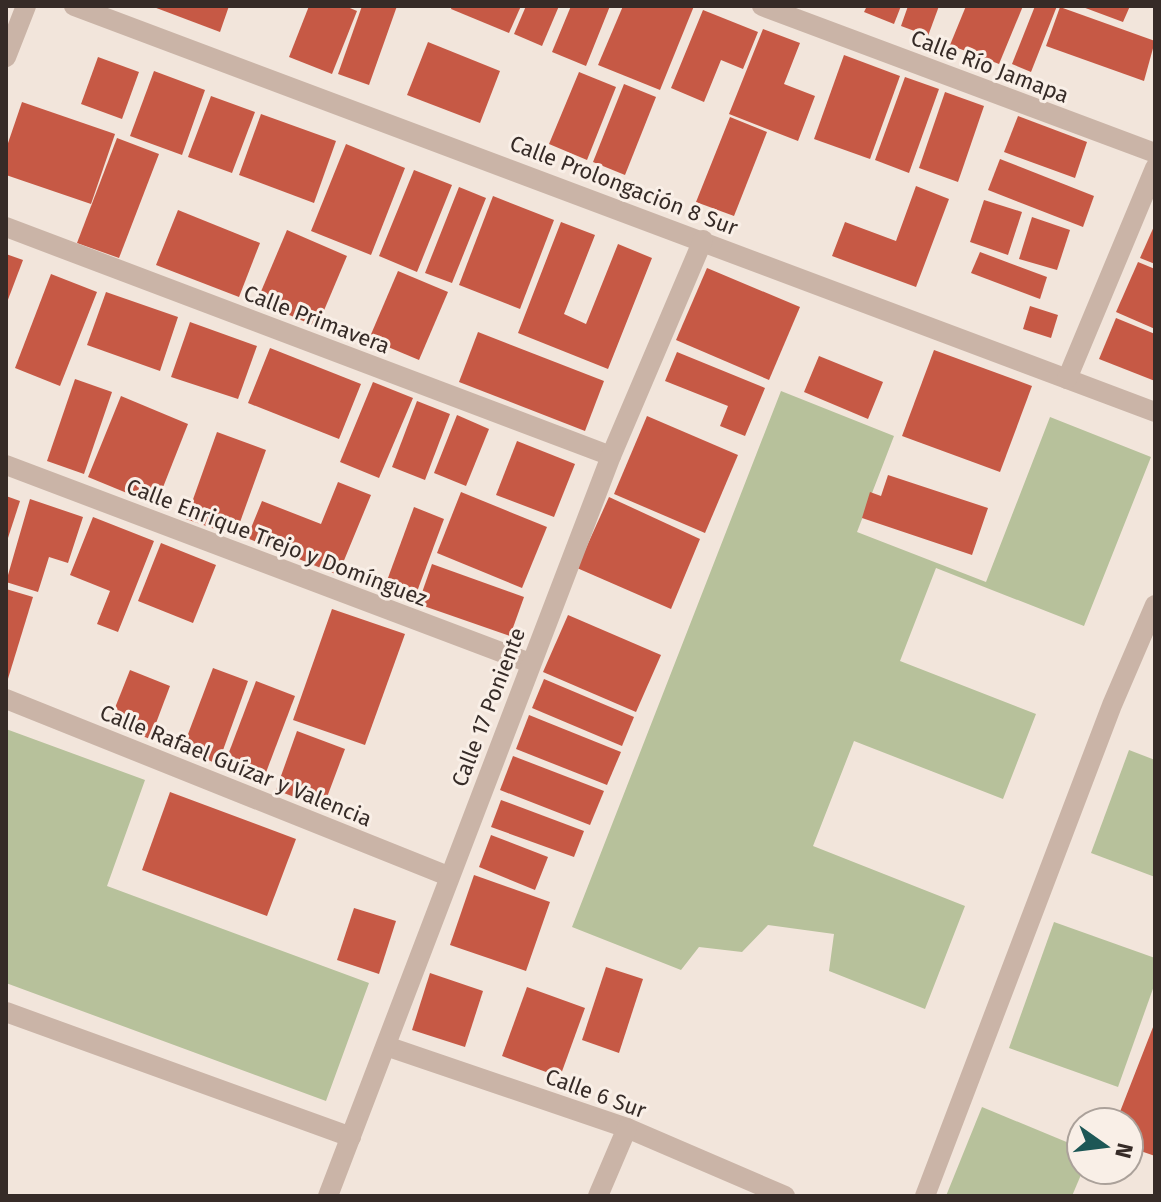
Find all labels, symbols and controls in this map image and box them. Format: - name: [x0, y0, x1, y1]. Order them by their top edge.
- street label: Calle Río Jamapa: [907, 24, 1073, 109]
- street label: Calle Prolongación 8 Sur: [506, 129, 742, 242]
- street label: Calle Primavera: [240, 279, 394, 360]
- street label: Calle Enrique Trejo y Domínguez: [123, 473, 431, 612]
- street label: Calle 17 Poniente: [446, 624, 531, 790]
- street label: Calle Rafael Guízar y Valencia: [96, 698, 376, 832]
- street label: Calle 6 Sur: [542, 1063, 650, 1124]
- north arrow: [1065, 1106, 1145, 1186]
- text: N: [1109, 1140, 1139, 1161]

